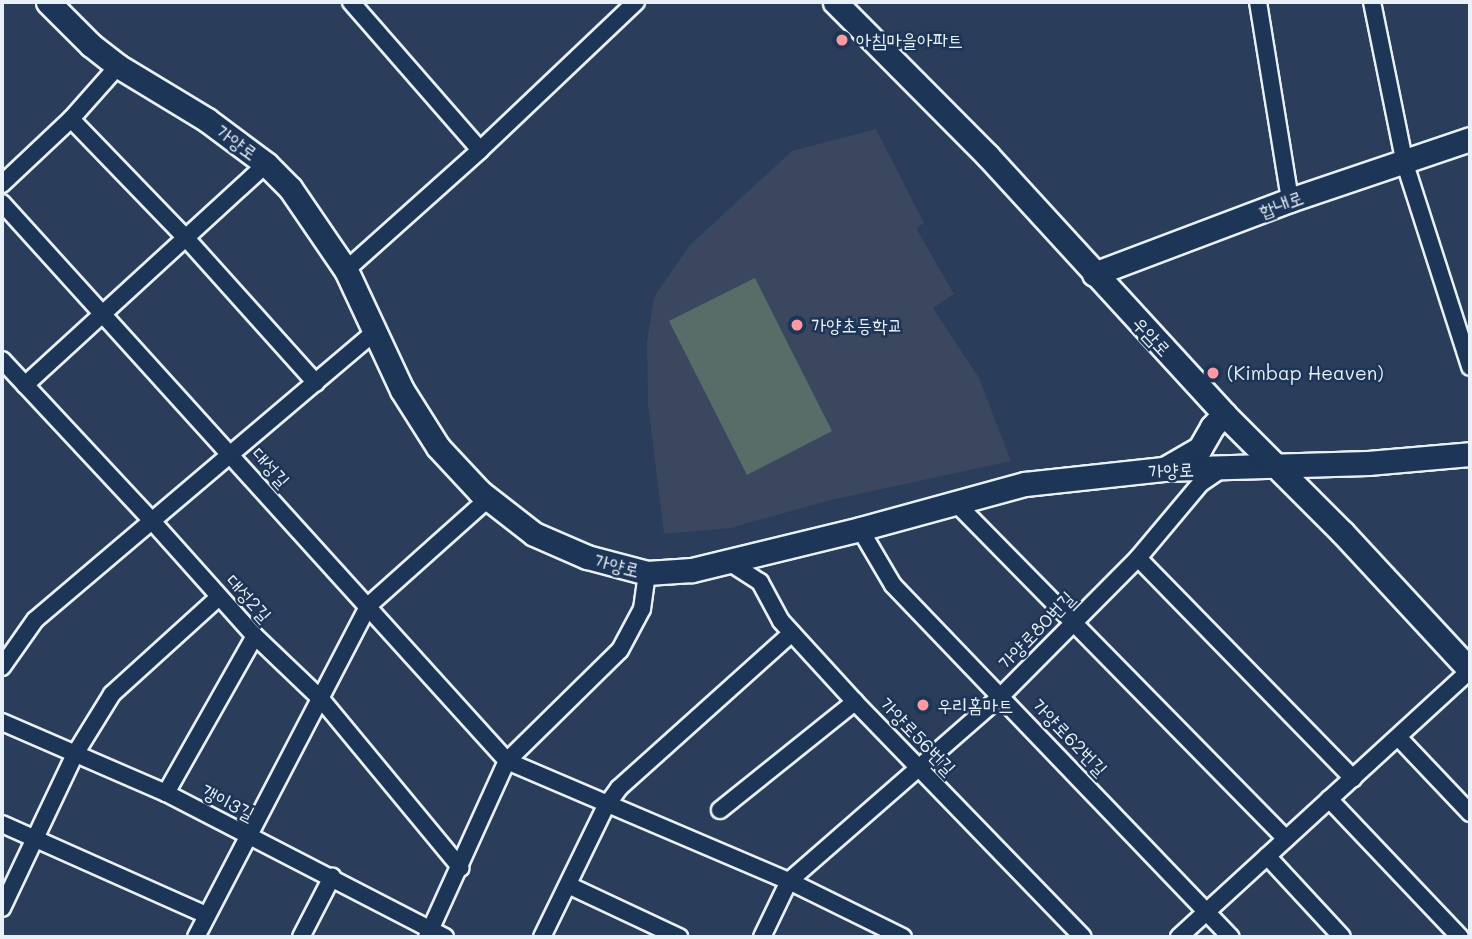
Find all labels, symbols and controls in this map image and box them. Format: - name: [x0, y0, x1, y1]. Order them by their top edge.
- place label: 아침마을아파트: [856, 29, 963, 51]
- marker: 아침마을아파트: [834, 32, 850, 48]
- street label: 가양로: [212, 119, 262, 165]
- street label: 합내로: [1256, 185, 1306, 223]
- street label: 우암로: [1128, 311, 1176, 361]
- place label: 가양초등학교: [811, 314, 903, 336]
- marker: 가양초등학교: [789, 317, 805, 333]
- place label: (Kimbap Heaven): [1227, 362, 1384, 384]
- marker: (Kimbap Heaven): [1205, 365, 1221, 381]
- street label: 대성길: [247, 442, 295, 492]
- street label: 가양로: [1148, 457, 1194, 483]
- street label: 가양로: [592, 548, 642, 582]
- street label: 대성2길: [222, 569, 276, 627]
- street label: 가양로80번길: [993, 586, 1079, 674]
- street label: 가양로56번길: [875, 692, 961, 780]
- place label: 우리홈마트: [937, 694, 1013, 716]
- street label: 가양로62번길: [1028, 694, 1112, 780]
- marker: 우리홈마트: [915, 697, 931, 713]
- street label: 갱이3길: [197, 779, 259, 825]

